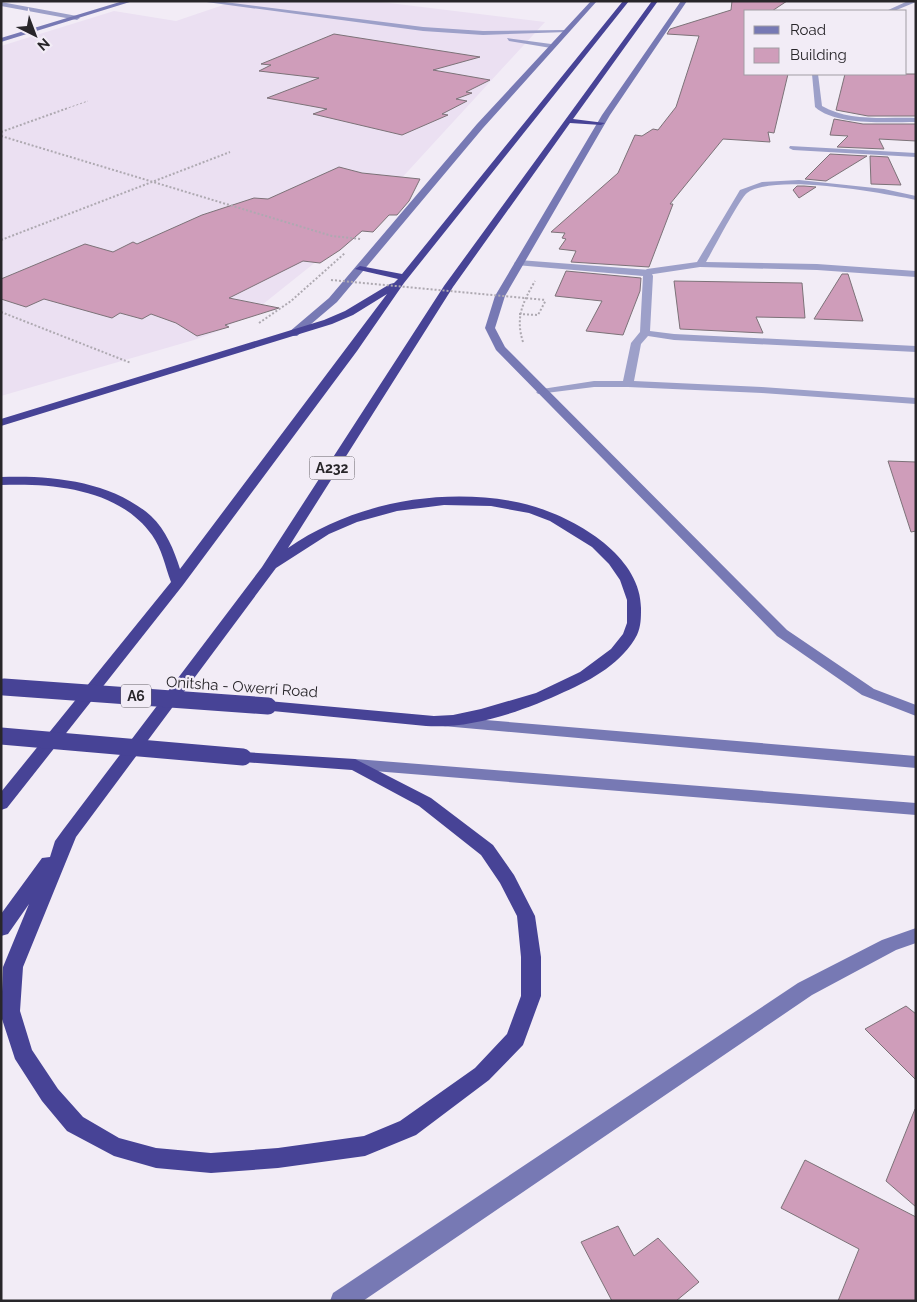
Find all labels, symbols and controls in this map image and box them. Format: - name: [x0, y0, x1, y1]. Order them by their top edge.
- north arrow: [10, 10, 60, 60]
- legend: [744, 10, 907, 75]
- text: Road: [790, 21, 826, 39]
- text: N: [34, 35, 53, 54]
- text: Building: [790, 46, 847, 64]
- road number: A232: [310, 456, 354, 479]
- street label: Onitsha - Owerri Road: [166, 673, 318, 701]
- road number: A6: [121, 684, 151, 708]

